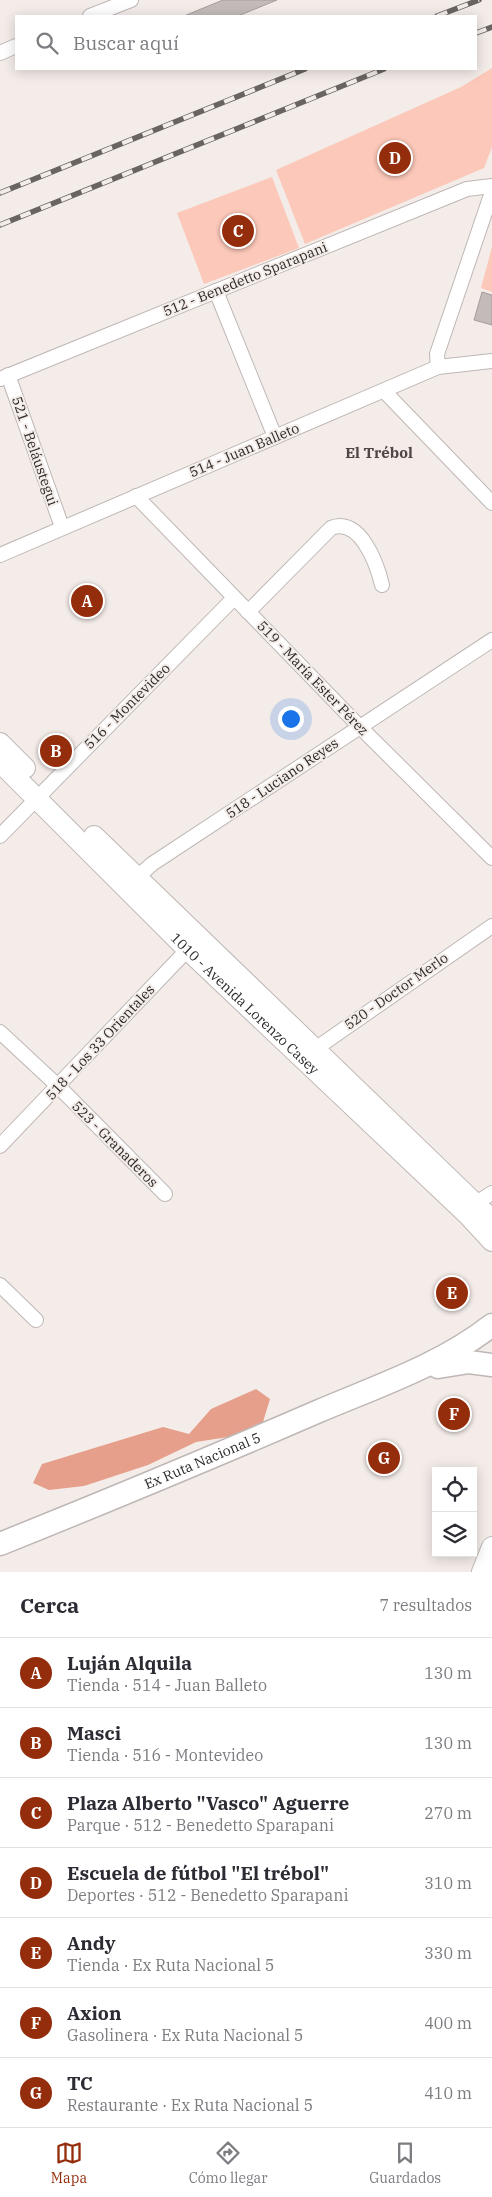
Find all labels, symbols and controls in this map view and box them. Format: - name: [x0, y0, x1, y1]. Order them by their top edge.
- search box: [15, 15, 477, 70]
- icon: search: [33, 29, 61, 57]
- text: Buscar aquí: [73, 31, 179, 55]
- pin: D: [379, 139, 411, 177]
- pin: C: [222, 212, 254, 250]
- street label: 512 - Benedetto Sparapani: [160, 238, 330, 320]
- street label: 521 - Beláustegui: [8, 394, 62, 508]
- street label: 514 - Juan Balleto: [186, 419, 302, 481]
- district label: El Trébol: [345, 443, 413, 462]
- pin: A: [71, 582, 103, 620]
- street label: 519 - María Ester Pérez: [253, 617, 373, 739]
- street label: 516 - Montevideo: [80, 659, 174, 753]
- your location: [278, 706, 304, 732]
- pin: B: [40, 732, 72, 770]
- street label: 518 - Luciano Reyes: [222, 734, 342, 822]
- street label: 1010 - Avenida Lorenzo Casey: [167, 929, 323, 1079]
- street label: 520 - Doctor Merlo: [341, 948, 451, 1034]
- street label: 518 - Los 33 Orientales: [42, 980, 158, 1104]
- street label: 523 - Granaderos: [68, 1097, 162, 1191]
- pin: E: [436, 1274, 468, 1312]
- pin: F: [438, 1395, 470, 1433]
- street label: Ex Ruta Nacional 5: [142, 1428, 263, 1493]
- pin: G: [368, 1439, 400, 1477]
- map controls: [432, 1467, 477, 1557]
- button: locate: [432, 1467, 477, 1512]
- button: layers: [432, 1512, 477, 1557]
- text: Cerca: [20, 1591, 79, 1619]
- text: 7 resultados: [380, 1595, 472, 1615]
- text: Luján Alquila: [67, 1651, 192, 1675]
- text: A: [30, 1663, 42, 1683]
- text: 130 m: [424, 1663, 472, 1683]
- text: Tienda · 514 - Juan Balleto: [67, 1675, 267, 1695]
- text: Masci: [67, 1721, 121, 1745]
- text: B: [30, 1733, 42, 1753]
- text: 130 m: [424, 1733, 472, 1753]
- text: Tienda · 516 - Montevideo: [67, 1745, 263, 1765]
- text: Plaza Alberto "Vasco" Aguerre: [67, 1791, 349, 1815]
- text: C: [31, 1803, 41, 1823]
- text: 270 m: [424, 1803, 472, 1823]
- text: Parque · 512 - Benedetto Sparapani: [67, 1815, 334, 1835]
- text: Escuela de fútbol "El trébol": [67, 1861, 329, 1885]
- text: D: [30, 1873, 42, 1893]
- text: 310 m: [424, 1873, 472, 1893]
- text: Deportes · 512 - Benedetto Sparapani: [67, 1885, 349, 1905]
- text: Andy: [67, 1931, 116, 1955]
- text: E: [31, 1943, 41, 1963]
- text: 330 m: [424, 1943, 472, 1963]
- text: Tienda · Ex Ruta Nacional 5: [67, 1955, 274, 1975]
- text: Axion: [67, 2001, 121, 2025]
- text: F: [31, 2013, 41, 2033]
- text: 400 m: [424, 2013, 472, 2033]
- text: Gasolinera · Ex Ruta Nacional 5: [67, 2025, 303, 2045]
- text: TC: [67, 2071, 93, 2095]
- text: G: [30, 2083, 42, 2103]
- text: 410 m: [424, 2083, 472, 2103]
- text: Restaurante · Ex Ruta Nacional 5: [67, 2095, 313, 2115]
- tab: Mapa: [51, 2139, 87, 2187]
- tab: Cómo llegar: [189, 2139, 267, 2187]
- tab: Guardados: [369, 2139, 441, 2187]

